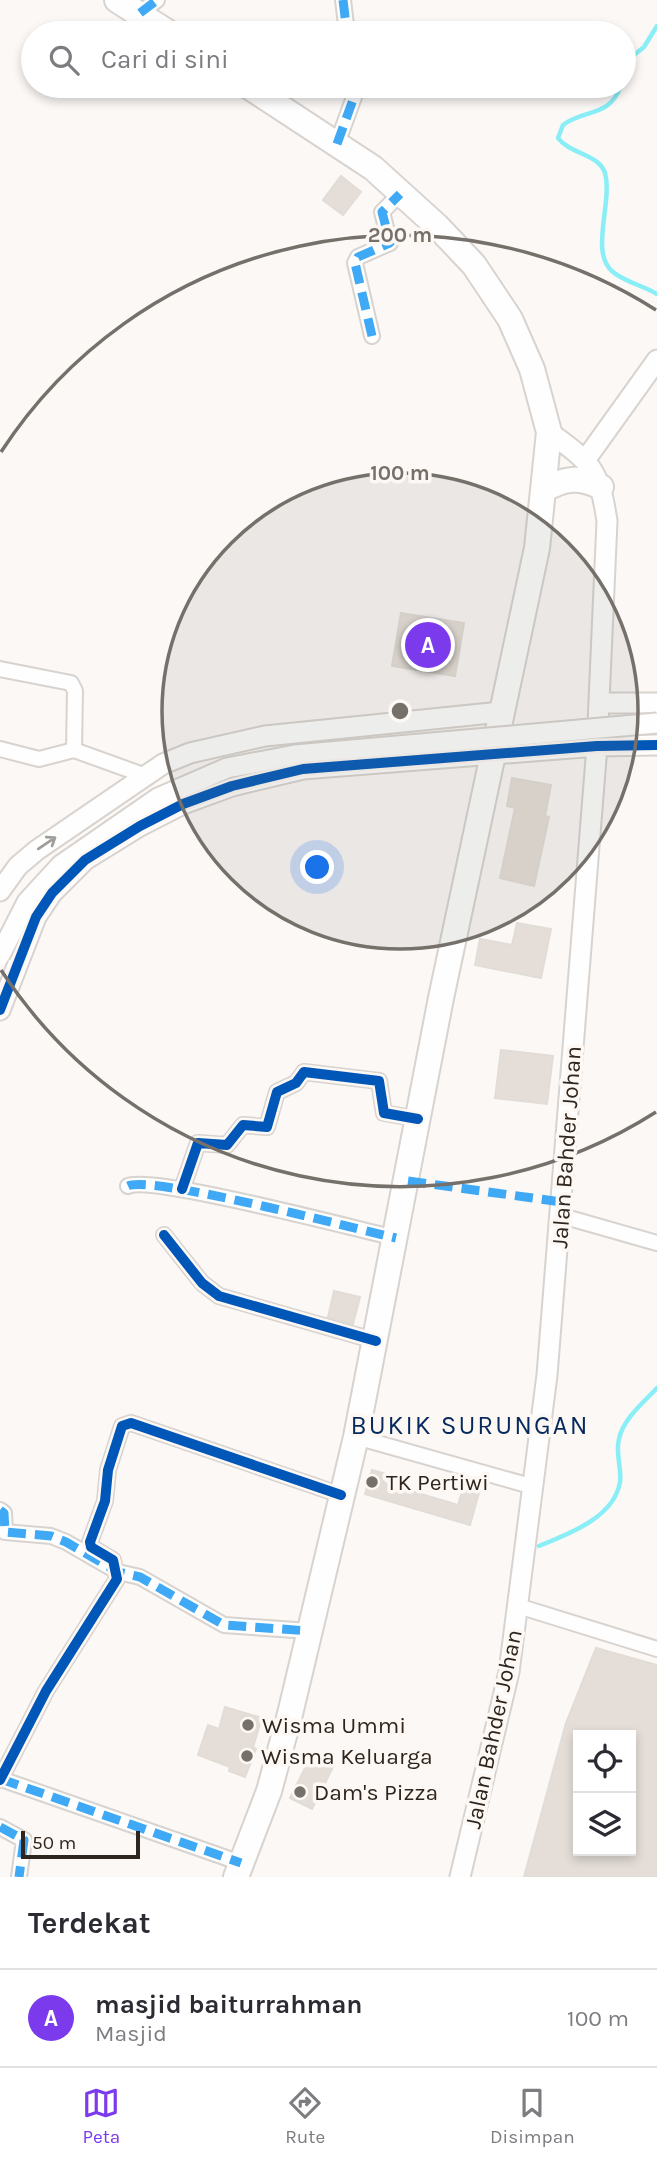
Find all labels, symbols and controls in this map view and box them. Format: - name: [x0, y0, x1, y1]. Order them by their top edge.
- search box: [21, 21, 636, 98]
- icon: search: [45, 41, 83, 79]
- text: Cari di sini: [101, 44, 229, 75]
- text: 200 m: [368, 223, 432, 247]
- text: 100 m: [370, 461, 430, 485]
- pin: A: [405, 619, 451, 671]
- centre of rings: [388, 699, 412, 723]
- one-way arrow: [37, 836, 56, 850]
- your location: [300, 850, 334, 884]
- street label: Jalan Bahder Johan: [546, 1045, 587, 1249]
- district label: BUKIK SURUNGAN: [350, 1410, 590, 1441]
- place label: TK Pertiwi: [386, 1469, 489, 1496]
- marker: TK Pertiwi: [364, 1474, 380, 1490]
- street label: Jalan Bahder Johan: [459, 1627, 528, 1831]
- place label: Wisma Ummi: [262, 1712, 406, 1739]
- marker: Wisma Ummi: [240, 1717, 256, 1733]
- map controls: [573, 1730, 636, 1856]
- button: locate: [573, 1730, 636, 1793]
- place label: Wisma Keluarga: [261, 1743, 433, 1770]
- marker: Wisma Keluarga: [239, 1748, 255, 1764]
- place label: Dam's Pizza: [314, 1779, 438, 1806]
- marker: Dam's Pizza: [292, 1784, 308, 1800]
- button: layers: [573, 1793, 636, 1856]
- scale bar: [21, 1828, 140, 1860]
- text: 50 m: [32, 1832, 76, 1854]
- text: Terdekat: [28, 1905, 151, 1941]
- text: masjid baiturrahman: [95, 1989, 363, 2020]
- text: A: [44, 2005, 58, 2032]
- text: 100 m: [567, 2005, 629, 2032]
- text: Masjid: [95, 2020, 167, 2047]
- tab: Peta: [82, 2084, 120, 2148]
- tab: Rute: [285, 2084, 325, 2148]
- tab: Disimpan: [490, 2084, 575, 2148]

